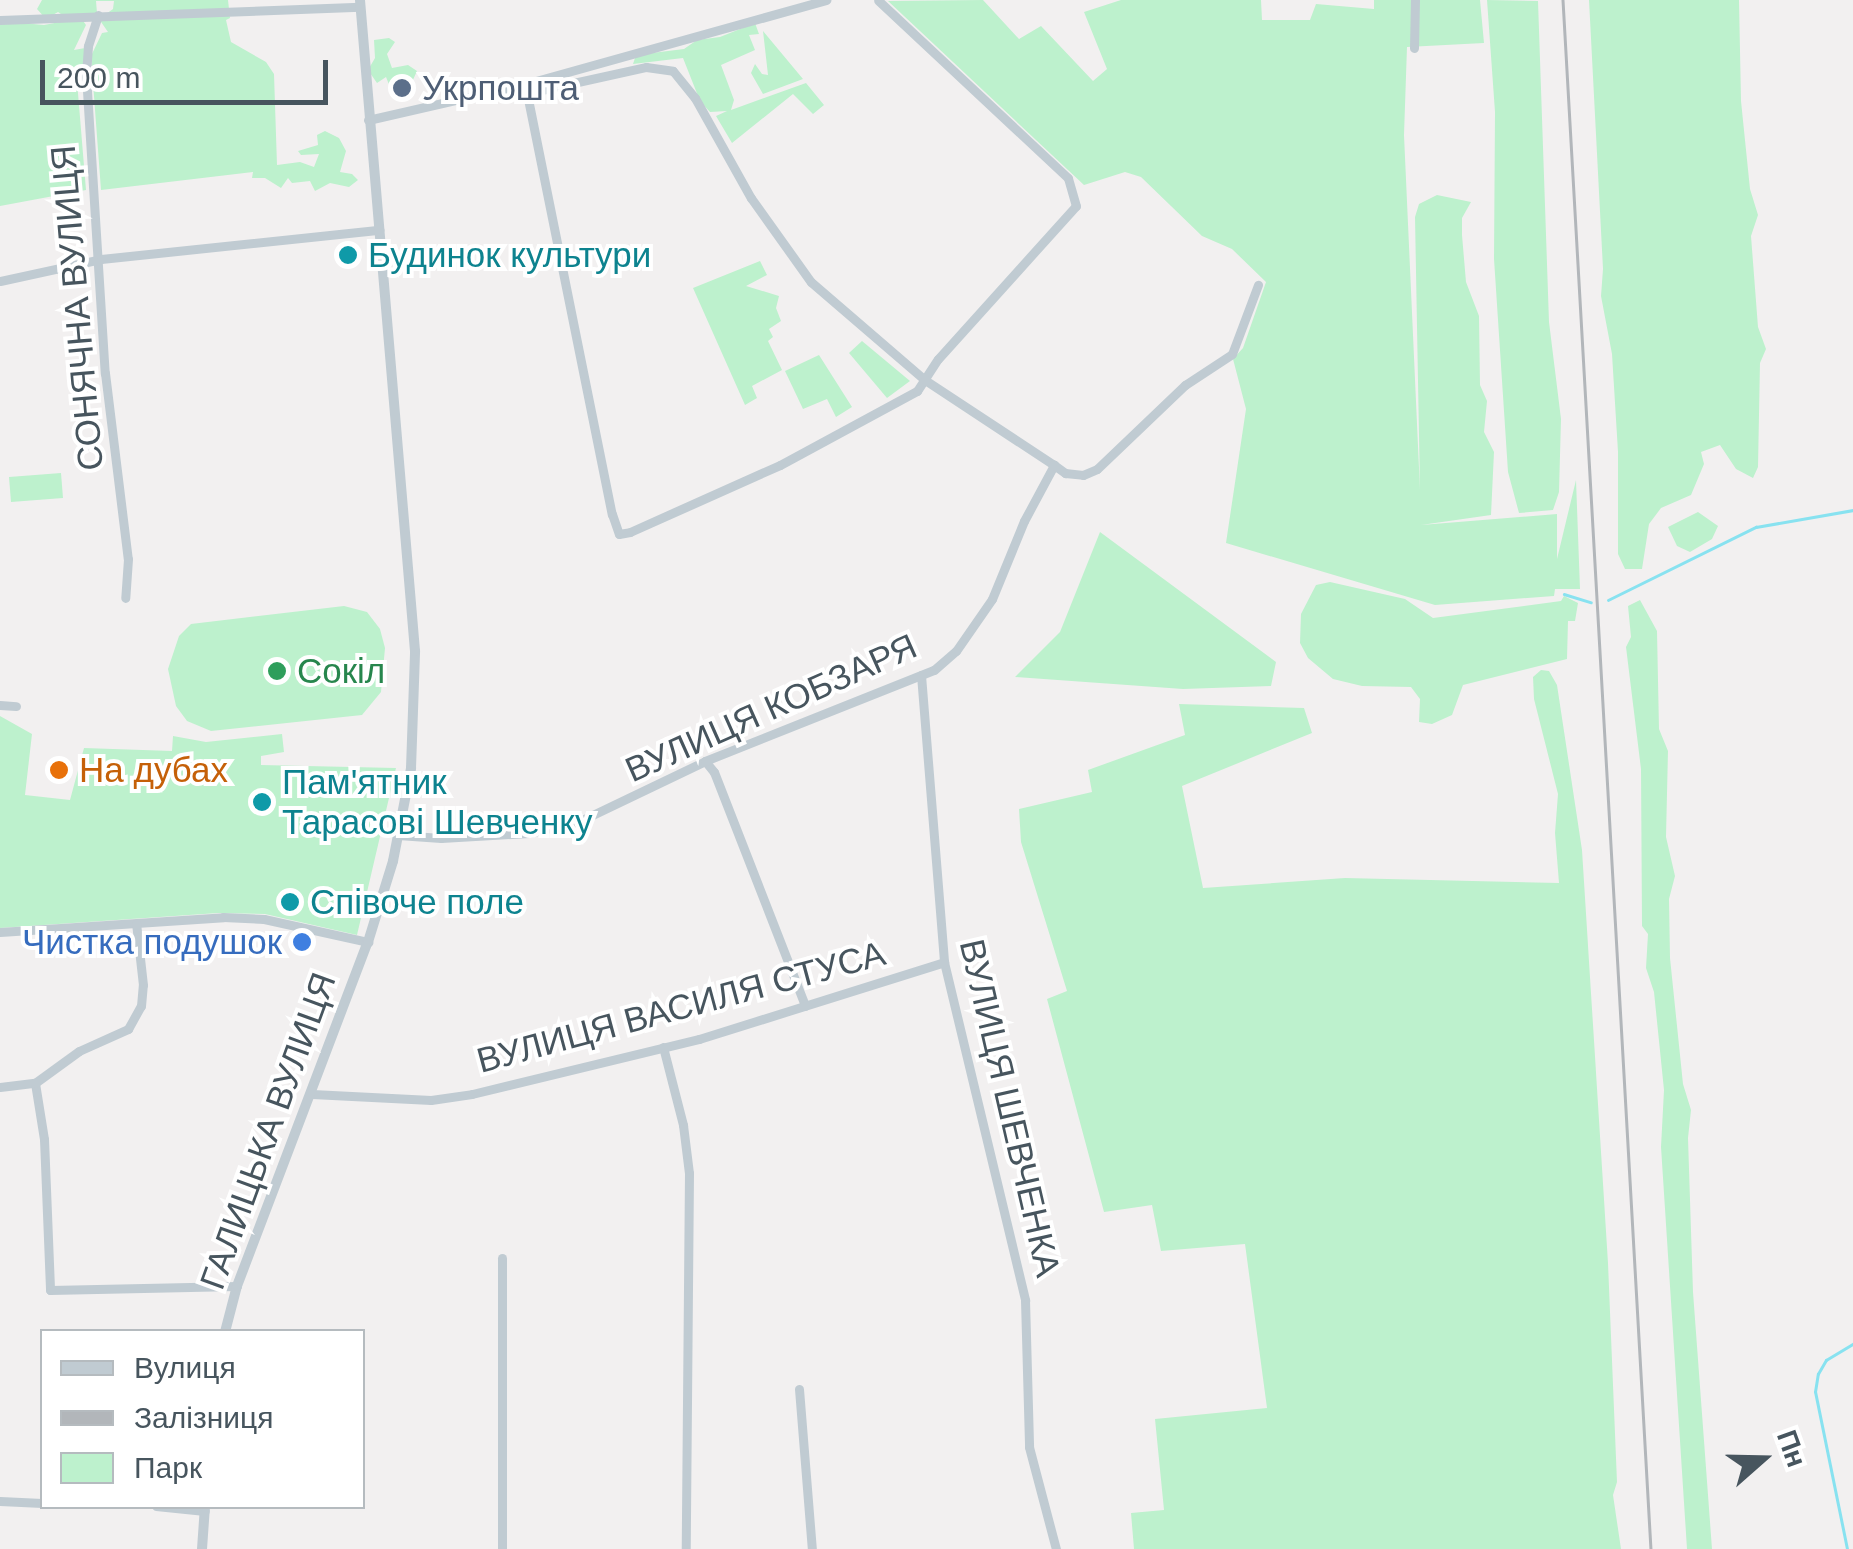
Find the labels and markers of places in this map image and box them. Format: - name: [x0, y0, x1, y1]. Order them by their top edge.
- place label: Укрпошта: [422, 67, 579, 109]
- marker: Укрпошта: [391, 77, 413, 99]
- place label: Будинок культури: [368, 234, 651, 276]
- marker: Будинок культури: [337, 244, 359, 266]
- place label: Сокіл: [297, 650, 385, 692]
- marker: Сокіл: [266, 660, 288, 682]
- place label: На дубах: [79, 749, 228, 791]
- marker: На дубах: [48, 759, 70, 781]
- place label: Пам'ятник Тарасові Шевченку: [282, 761, 592, 843]
- marker: Пам'ятник Тарасові Шевченку: [251, 791, 273, 813]
- place label: Співоче поле: [310, 881, 524, 923]
- marker: Співоче поле: [279, 891, 301, 913]
- place label: Чистка подушок: [22, 921, 282, 963]
- marker: Чистка подушок: [291, 931, 313, 953]

